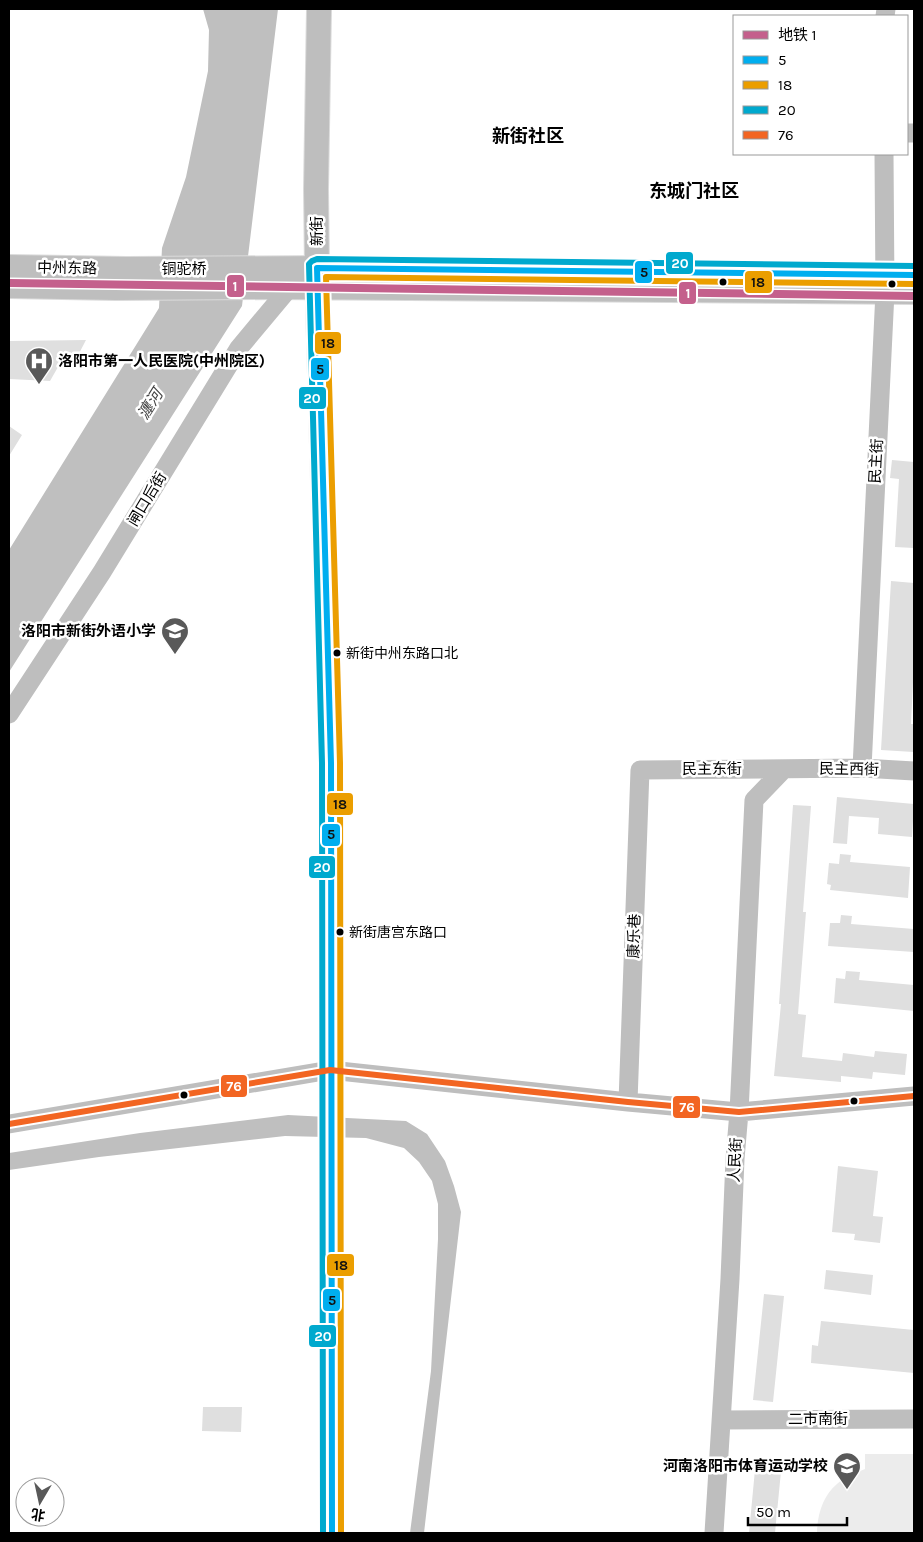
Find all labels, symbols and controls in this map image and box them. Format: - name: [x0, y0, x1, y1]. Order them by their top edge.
- legend: [733, 15, 908, 155]
- text: 地铁 1: [778, 26, 817, 44]
- text: 5: [778, 51, 786, 69]
- text: 18: [778, 76, 792, 94]
- text: 20: [778, 101, 796, 119]
- district label: 新街社区: [492, 125, 564, 147]
- text: 76: [778, 126, 794, 144]
- district label: 东城门社区: [649, 180, 739, 202]
- street label: 新街: [308, 216, 326, 246]
- line badge: 20: [665, 251, 694, 275]
- text: 20: [671, 255, 689, 272]
- street label: 中州东路: [37, 258, 97, 278]
- street label: 铜驼桥: [161, 260, 207, 278]
- line badge: 5: [634, 260, 653, 284]
- text: 5: [640, 264, 648, 281]
- line badge: 18: [744, 270, 773, 294]
- line badge: 1: [226, 274, 245, 298]
- text: 18: [751, 274, 765, 291]
- unlabelled marker: [718, 277, 728, 287]
- text: 1: [233, 278, 238, 295]
- unlabelled marker: [887, 279, 897, 289]
- line badge: 1: [678, 281, 697, 305]
- text: 1: [686, 285, 691, 302]
- line badge: 18: [314, 331, 342, 355]
- text: 18: [321, 335, 335, 352]
- hospital icon: 洛阳市第一人民医院(中州院区): [24, 346, 54, 385]
- place label: 洛阳市第一人民医院(中州院区): [58, 352, 265, 370]
- line badge: 5: [310, 357, 330, 381]
- text: 5: [316, 361, 324, 378]
- water label: 瀍河: [133, 383, 168, 423]
- line badge: 20: [298, 386, 327, 410]
- text: 20: [303, 390, 321, 407]
- street label: 民主街: [866, 438, 886, 484]
- street label: 闸口后街: [124, 469, 170, 529]
- school or university icon: 洛阳市新街外语小学: [160, 616, 190, 655]
- place label: 洛阳市新街外语小学: [21, 622, 156, 640]
- place label: 新街中州东路口北: [346, 645, 458, 662]
- marker: 新街中州东路口北: [332, 648, 342, 658]
- street label: 民主西街: [819, 759, 879, 779]
- street label: 民主东街: [682, 760, 742, 778]
- line badge: 18: [326, 792, 354, 816]
- text: 18: [333, 796, 347, 813]
- line badge: 5: [321, 823, 341, 847]
- text: 5: [327, 826, 335, 843]
- line badge: 20: [308, 855, 336, 879]
- text: 20: [313, 859, 331, 876]
- street label: 康乐巷: [624, 913, 644, 959]
- place label: 新街唐宫东路口: [349, 924, 447, 941]
- marker: 新街唐宫东路口: [335, 927, 345, 937]
- line badge: 76: [220, 1074, 248, 1098]
- text: 76: [226, 1078, 242, 1095]
- unlabelled marker: [179, 1090, 189, 1100]
- line badge: 76: [672, 1095, 701, 1119]
- unlabelled marker: [849, 1096, 859, 1106]
- text: 76: [679, 1099, 695, 1116]
- street label: 人民街: [725, 1137, 745, 1183]
- line badge: 18: [326, 1253, 355, 1277]
- text: 18: [334, 1257, 348, 1274]
- line badge: 5: [322, 1288, 341, 1312]
- text: 5: [328, 1292, 336, 1309]
- line badge: 20: [308, 1324, 337, 1348]
- text: 20: [314, 1328, 332, 1345]
- street label: 二市南街: [788, 1410, 848, 1428]
- school or university icon: 河南洛阳市体育运动学校: [832, 1451, 862, 1490]
- place label: 河南洛阳市体育运动学校: [663, 1457, 828, 1475]
- north arrow: [15, 1477, 65, 1527]
- scale bar: [748, 1494, 847, 1526]
- text: 50 m: [756, 1503, 791, 1521]
- text: 北: [30, 1505, 46, 1524]

